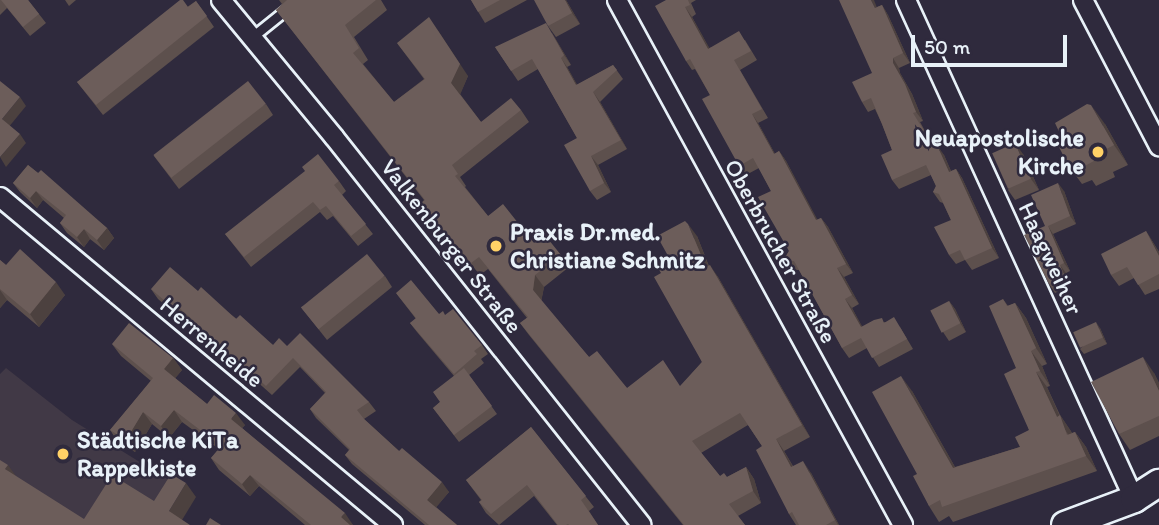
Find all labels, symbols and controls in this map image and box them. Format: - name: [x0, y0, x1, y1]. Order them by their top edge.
- scale bar: [914, 21, 1070, 65]
- text: 50 m: [924, 34, 970, 59]
- place label: Neuapostolische Kirche: [915, 124, 1084, 180]
- marker: Neuapostolische Kirche: [1090, 144, 1106, 160]
- street label: Valkenburger Straße: [375, 153, 529, 339]
- street label: Oberbrucher Straße: [718, 154, 844, 348]
- street label: Haagweiher: [1012, 197, 1090, 319]
- place label: Praxis Dr.med. Christiane Schmitz: [510, 218, 705, 274]
- marker: Praxis Dr.med. Christiane Schmitz: [488, 238, 504, 254]
- street label: Herrenheide: [154, 290, 270, 394]
- place label: Städtische KiTa Rappelkiste: [77, 426, 238, 482]
- marker: Städtische KiTa Rappelkiste: [55, 446, 71, 462]

